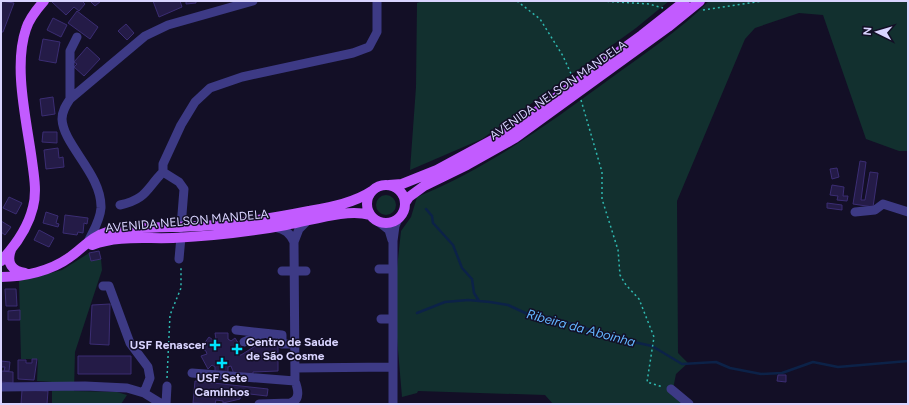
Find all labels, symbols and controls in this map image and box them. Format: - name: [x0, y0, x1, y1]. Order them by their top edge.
- north arrow: [857, 12, 897, 52]
- text: N: [861, 26, 874, 36]
- street label: AVENIDA NELSON MANDELA: [487, 37, 629, 143]
- street label: AVENIDA NELSON MANDELA: [105, 207, 269, 235]
- water label: Ribeira da Aboinha: [525, 306, 637, 350]
- place label: Centro de Saúde de São Cosme: [246, 335, 339, 363]
- place label: USF Renascer: [130, 338, 206, 352]
- marker: USF Renascer: [209, 339, 221, 351]
- marker: Centro de Saúde de São Cosme: [231, 343, 243, 355]
- marker: USF Sete Caminhos: [216, 357, 228, 369]
- place label: USF Sete Caminhos: [195, 371, 250, 399]

